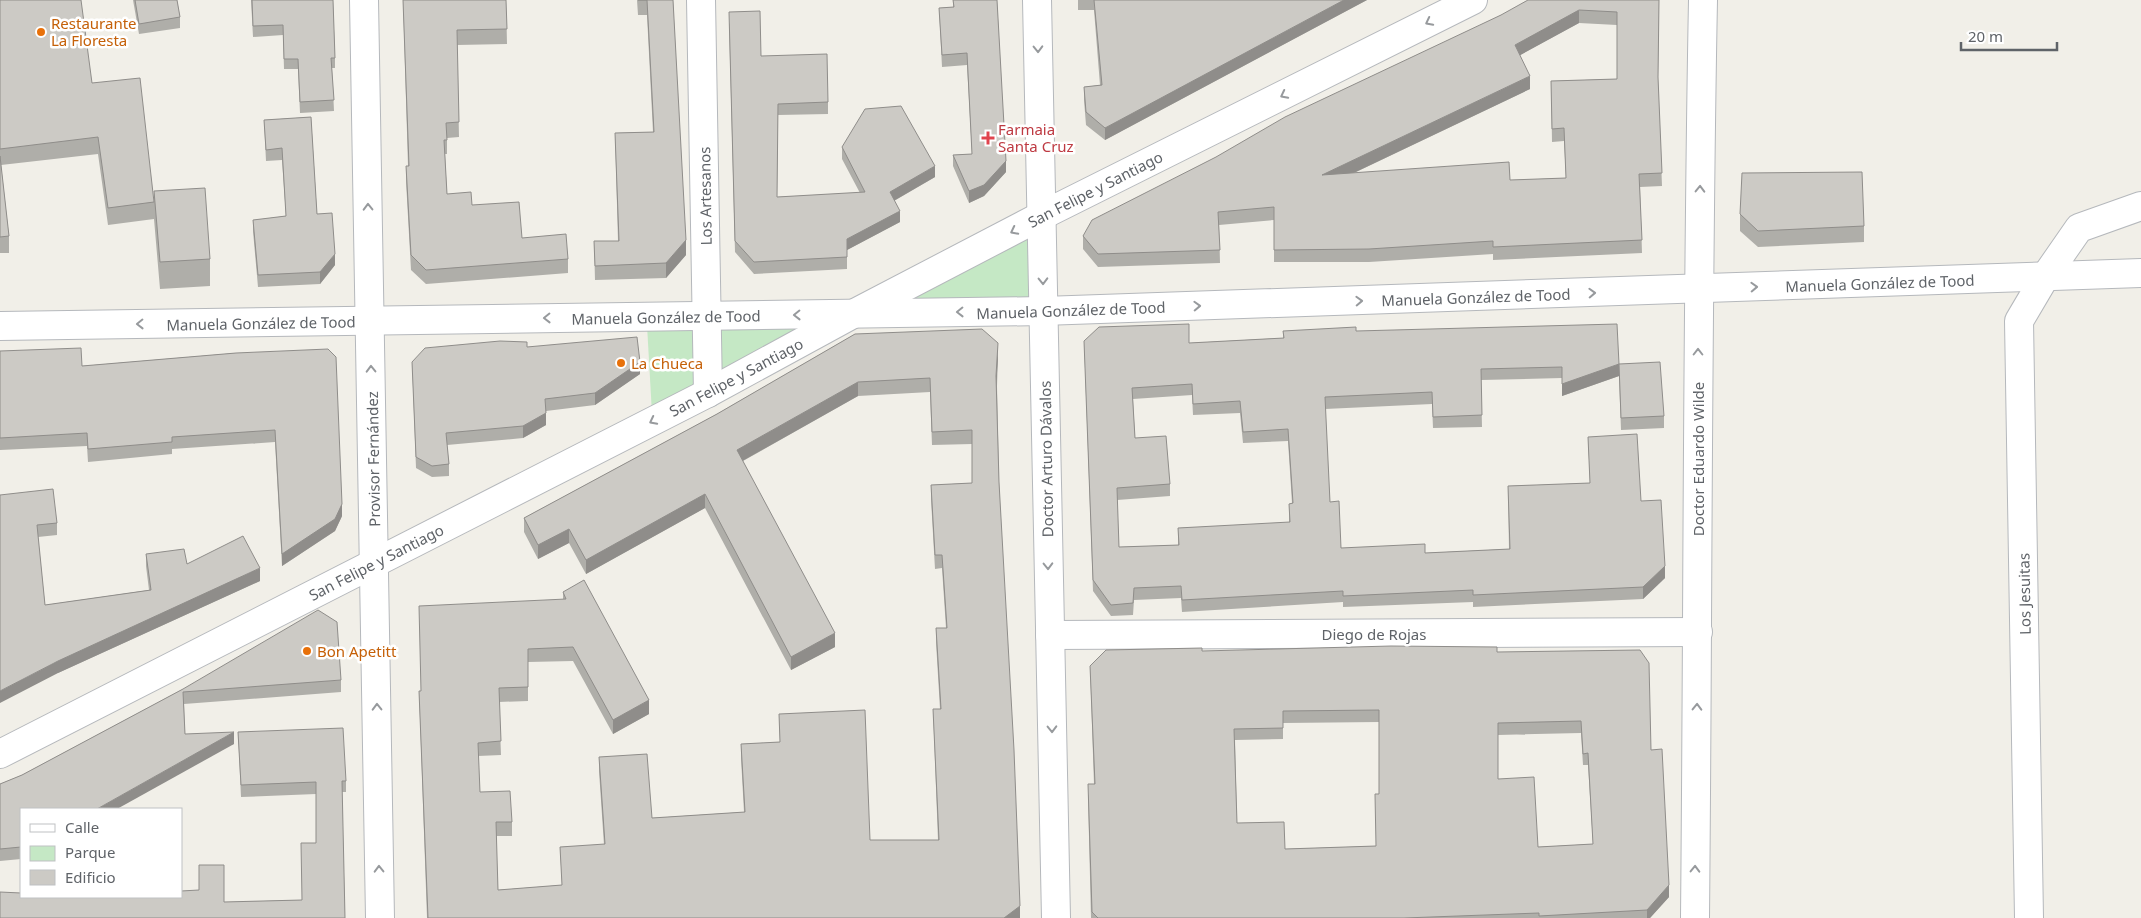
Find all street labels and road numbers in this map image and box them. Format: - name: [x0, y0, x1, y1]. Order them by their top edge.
- street label: Los Artesanos: [694, 146, 716, 246]
- street label: San Felipe y Santiago: [1024, 146, 1166, 232]
- street label: Manuela González de Tood: [1785, 270, 1975, 296]
- street label: Manuela González de Tood: [1381, 284, 1571, 310]
- street label: Manuela González de Tood: [976, 297, 1166, 323]
- street label: Manuela González de Tood: [571, 305, 761, 329]
- street label: Manuela González de Tood: [166, 311, 356, 335]
- street label: San Felipe y Santiago: [666, 333, 806, 421]
- street label: Doctor Arturo Dávalos: [1035, 380, 1057, 538]
- street label: Doctor Eduardo Wilde: [1688, 382, 1708, 536]
- street label: Provisor Fernández: [362, 391, 384, 527]
- street label: San Felipe y Santiago: [305, 519, 447, 605]
- street label: Los Jesuitas: [2013, 553, 2035, 635]
- street label: Diego de Rojas: [1322, 624, 1426, 644]

